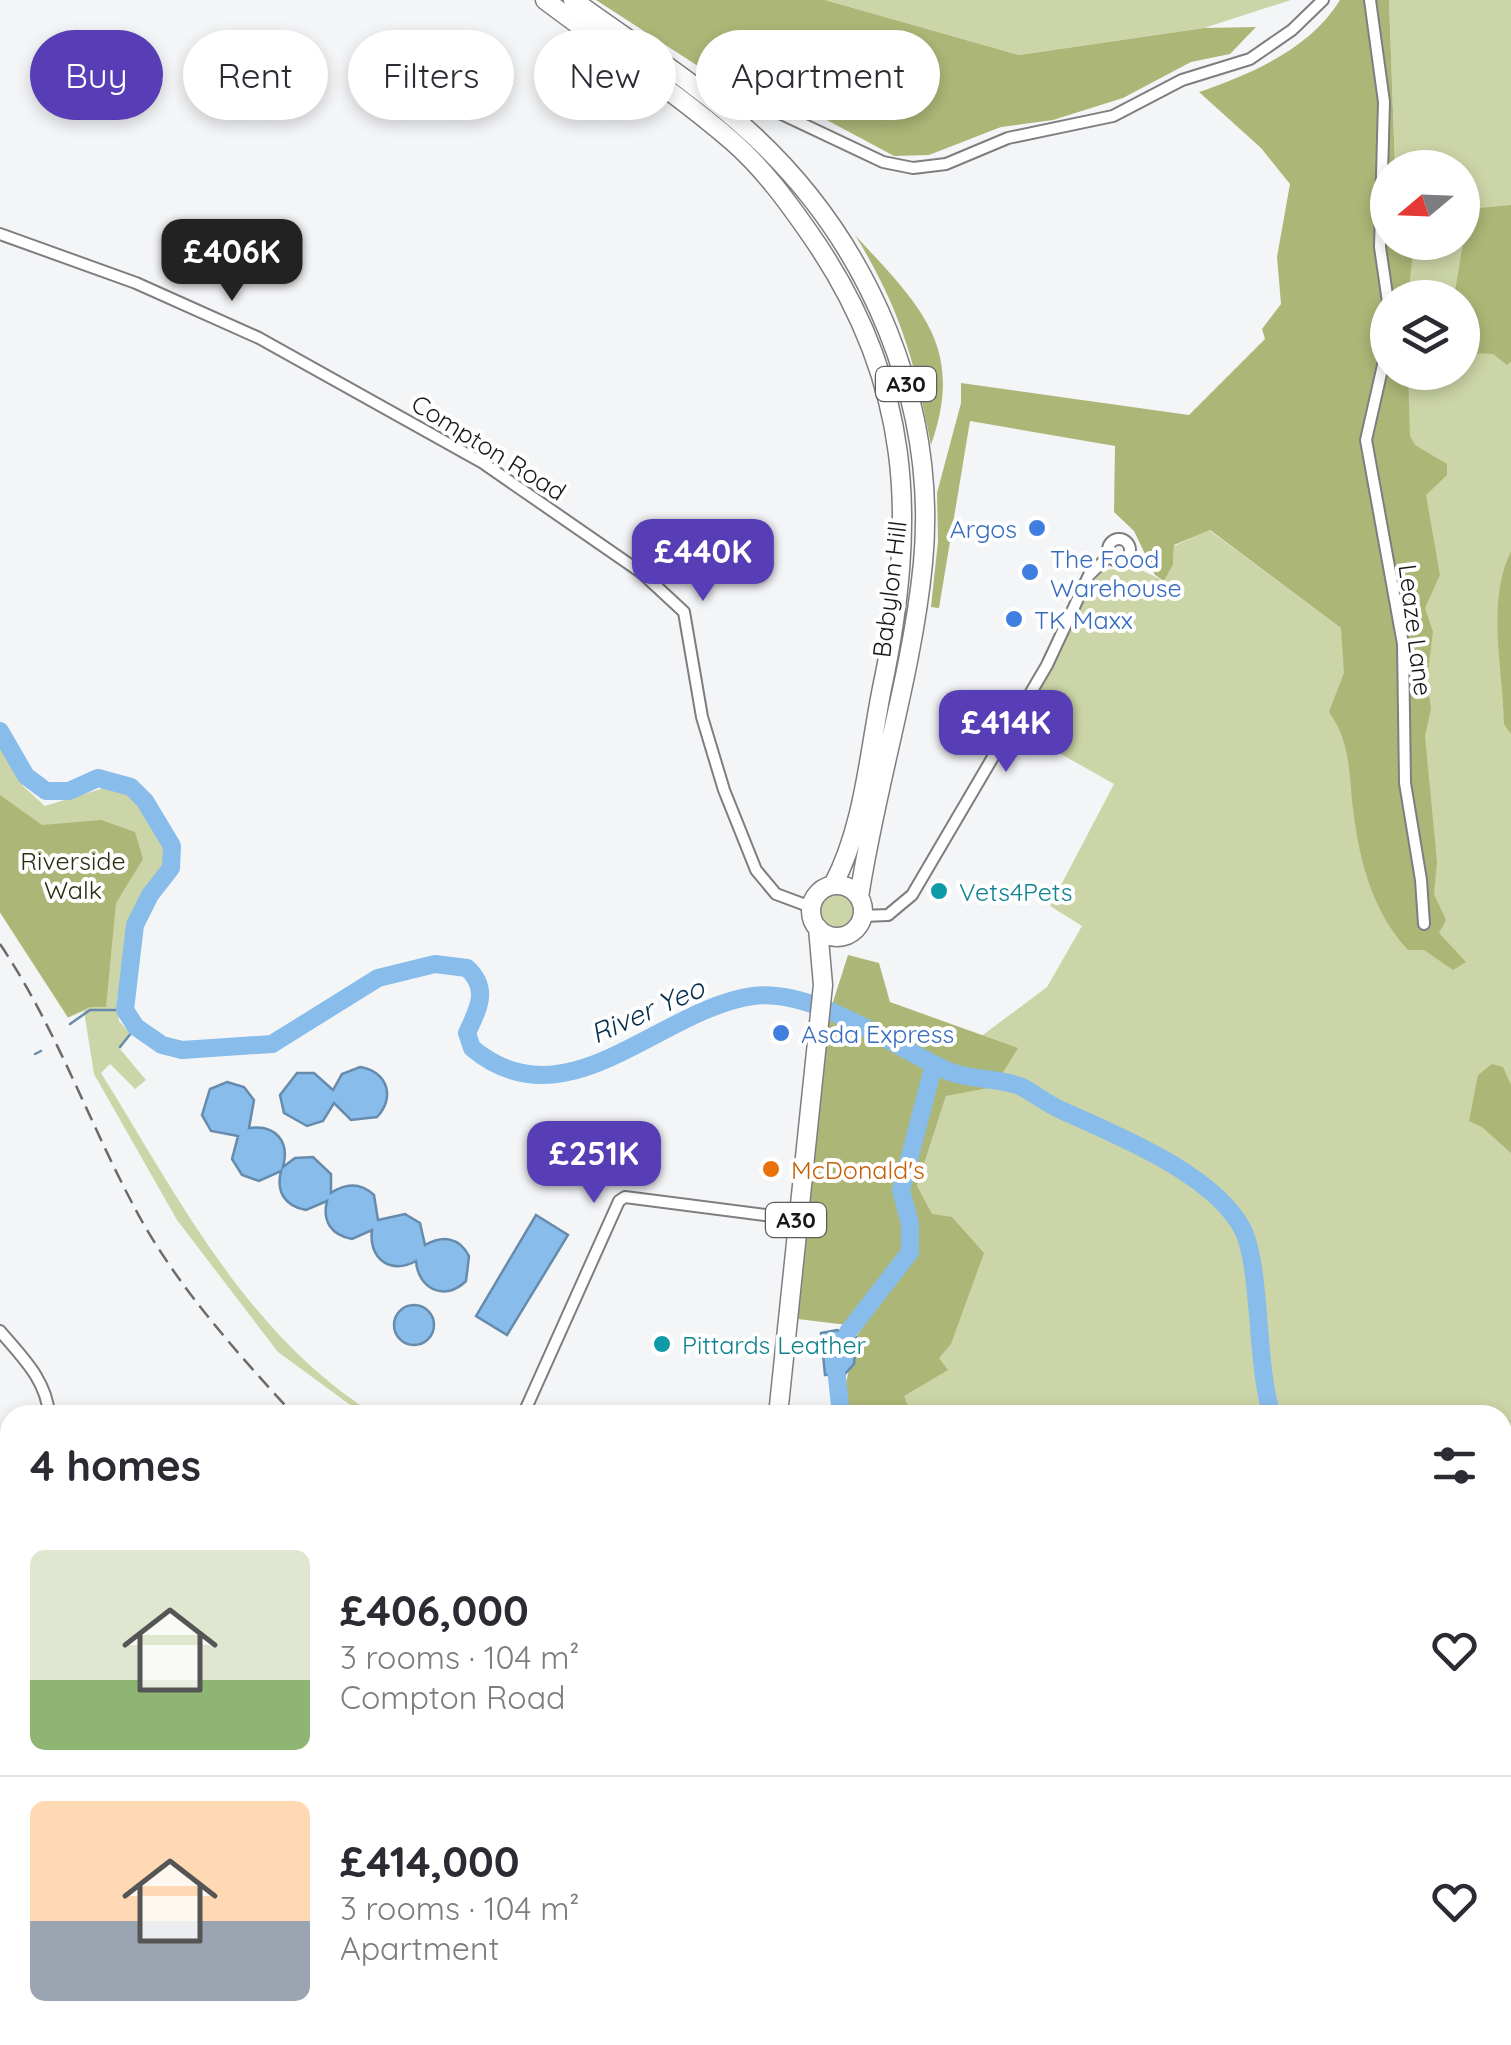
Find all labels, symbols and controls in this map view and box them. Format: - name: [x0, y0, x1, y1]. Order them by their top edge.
- chip: Buy: [30, 30, 163, 120]
- chip: Rent: [183, 30, 328, 120]
- chip: Filters: [348, 30, 514, 120]
- chip: New: [534, 30, 676, 120]
- chip: Apartment: [696, 30, 940, 120]
- north arrow: [1370, 150, 1480, 260]
- map controls: [1370, 150, 1480, 390]
- pin: £406K: [162, 219, 302, 304]
- text: £406K: [183, 231, 281, 271]
- button: layers: [1370, 280, 1480, 390]
- road number: A30: [876, 367, 936, 401]
- street label: Compton Road: [406, 387, 572, 507]
- place label: Argos: [950, 513, 1017, 544]
- marker: Argos: [1026, 517, 1048, 539]
- pin: £440K: [633, 519, 773, 604]
- street label: Babylon Hill: [865, 519, 913, 659]
- text: £440K: [654, 531, 752, 571]
- place label: The Food Warehouse: [1050, 543, 1182, 603]
- marker: The Food Warehouse: [1019, 561, 1041, 583]
- street label: Leaze Lane: [1393, 562, 1439, 698]
- place label: TK Maxx: [1034, 604, 1133, 635]
- marker: TK Maxx: [1003, 608, 1025, 630]
- pin: £414K: [936, 690, 1076, 775]
- text: £414K: [961, 702, 1051, 742]
- park label: Riverside Walk: [20, 845, 126, 905]
- place label: Vets4Pets: [959, 876, 1073, 907]
- marker: Vets4Pets: [928, 880, 950, 902]
- water label: River Yeo: [585, 969, 710, 1051]
- place label: Asda Express: [801, 1018, 954, 1049]
- marker: Asda Express: [770, 1022, 792, 1044]
- pin: £251K: [524, 1121, 664, 1206]
- text: £251K: [549, 1133, 639, 1173]
- place label: McDonald's: [791, 1154, 925, 1185]
- marker: McDonald's: [760, 1158, 782, 1180]
- road number: A30: [766, 1203, 826, 1237]
- place label: Pittards Leather: [682, 1329, 867, 1360]
- marker: Pittards Leather: [651, 1333, 673, 1355]
- icon: filters: [1427, 1438, 1482, 1493]
- text: 4 homes: [30, 1439, 201, 1492]
- text: £406,000: [340, 1584, 529, 1637]
- icon: home: [110, 1590, 230, 1710]
- icon: heart: [1427, 1623, 1482, 1678]
- text: 3 rooms · 104 m²: [340, 1637, 580, 1677]
- text: Compton Road: [340, 1677, 565, 1717]
- text: £414,000: [340, 1835, 520, 1888]
- icon: home: [110, 1841, 230, 1961]
- icon: heart: [1427, 1874, 1482, 1929]
- text: 3 rooms · 104 m²: [340, 1888, 580, 1928]
- text: Apartment: [340, 1928, 499, 1968]

